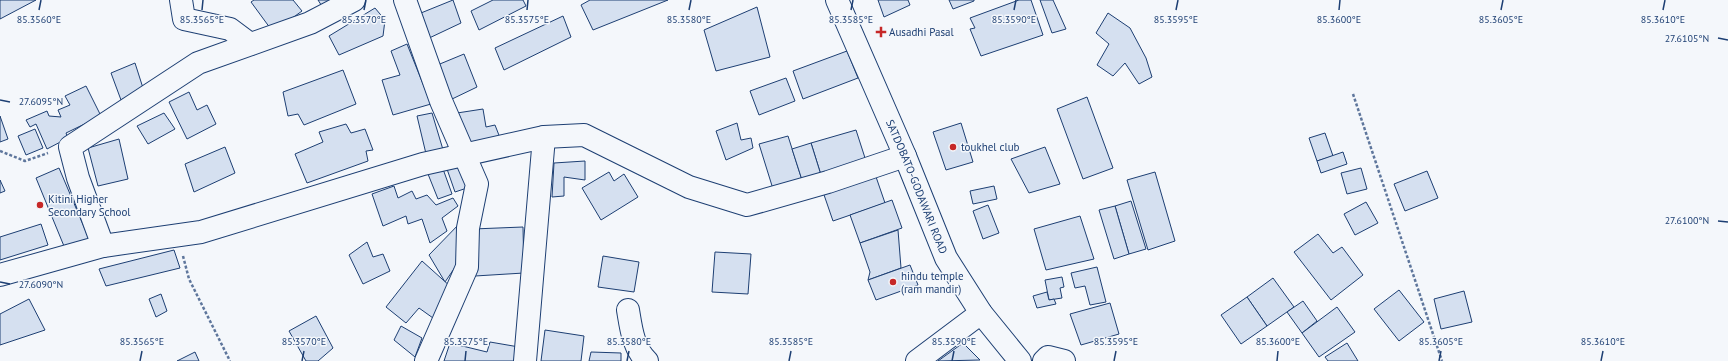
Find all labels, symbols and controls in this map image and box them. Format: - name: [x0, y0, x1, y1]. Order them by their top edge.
- text: 85.3560°E: [17, 13, 61, 26]
- text: 85.3565°E: [180, 13, 224, 26]
- text: 85.3570°E: [342, 13, 386, 26]
- text: 85.3575°E: [505, 13, 549, 26]
- text: 85.3580°E: [667, 13, 711, 26]
- text: 85.3585°E: [829, 13, 873, 26]
- text: 85.3590°E: [992, 13, 1036, 26]
- text: 85.3595°E: [1154, 13, 1198, 26]
- text: 85.3600°E: [1317, 13, 1361, 26]
- text: 85.3605°E: [1479, 13, 1523, 26]
- text: 85.3610°E: [1641, 13, 1685, 26]
- place label: Ausadhi Pasal: [889, 25, 955, 39]
- marker: Ausadhi Pasal: [876, 27, 886, 37]
- text: 27.6105°N: [1665, 32, 1709, 45]
- text: 27.6095°N: [19, 95, 63, 108]
- street label: SATDOBATO-GODAWARI ROAD: [883, 117, 951, 256]
- place label: toukhel club: [961, 140, 1020, 154]
- marker: toukhel club: [948, 142, 958, 152]
- place label: Kitini Higher Secondary School: [48, 192, 131, 219]
- marker: Kitini Higher Secondary School: [35, 200, 45, 210]
- text: 27.6100°N: [1665, 214, 1709, 227]
- place label: hindu temple (ram mandir): [901, 269, 964, 296]
- marker: hindu temple (ram mandir): [888, 277, 898, 287]
- text: 27.6090°N: [19, 278, 63, 291]
- text: 85.3565°E: [120, 335, 164, 348]
- text: 85.3570°E: [282, 335, 326, 348]
- text: 85.3575°E: [444, 335, 488, 348]
- text: 85.3580°E: [607, 335, 651, 348]
- text: 85.3585°E: [769, 335, 813, 348]
- text: 85.3590°E: [932, 335, 976, 348]
- text: 85.3595°E: [1094, 335, 1138, 348]
- text: 85.3600°E: [1256, 335, 1300, 348]
- text: 85.3605°E: [1419, 335, 1463, 348]
- text: 85.3610°E: [1581, 335, 1625, 348]

